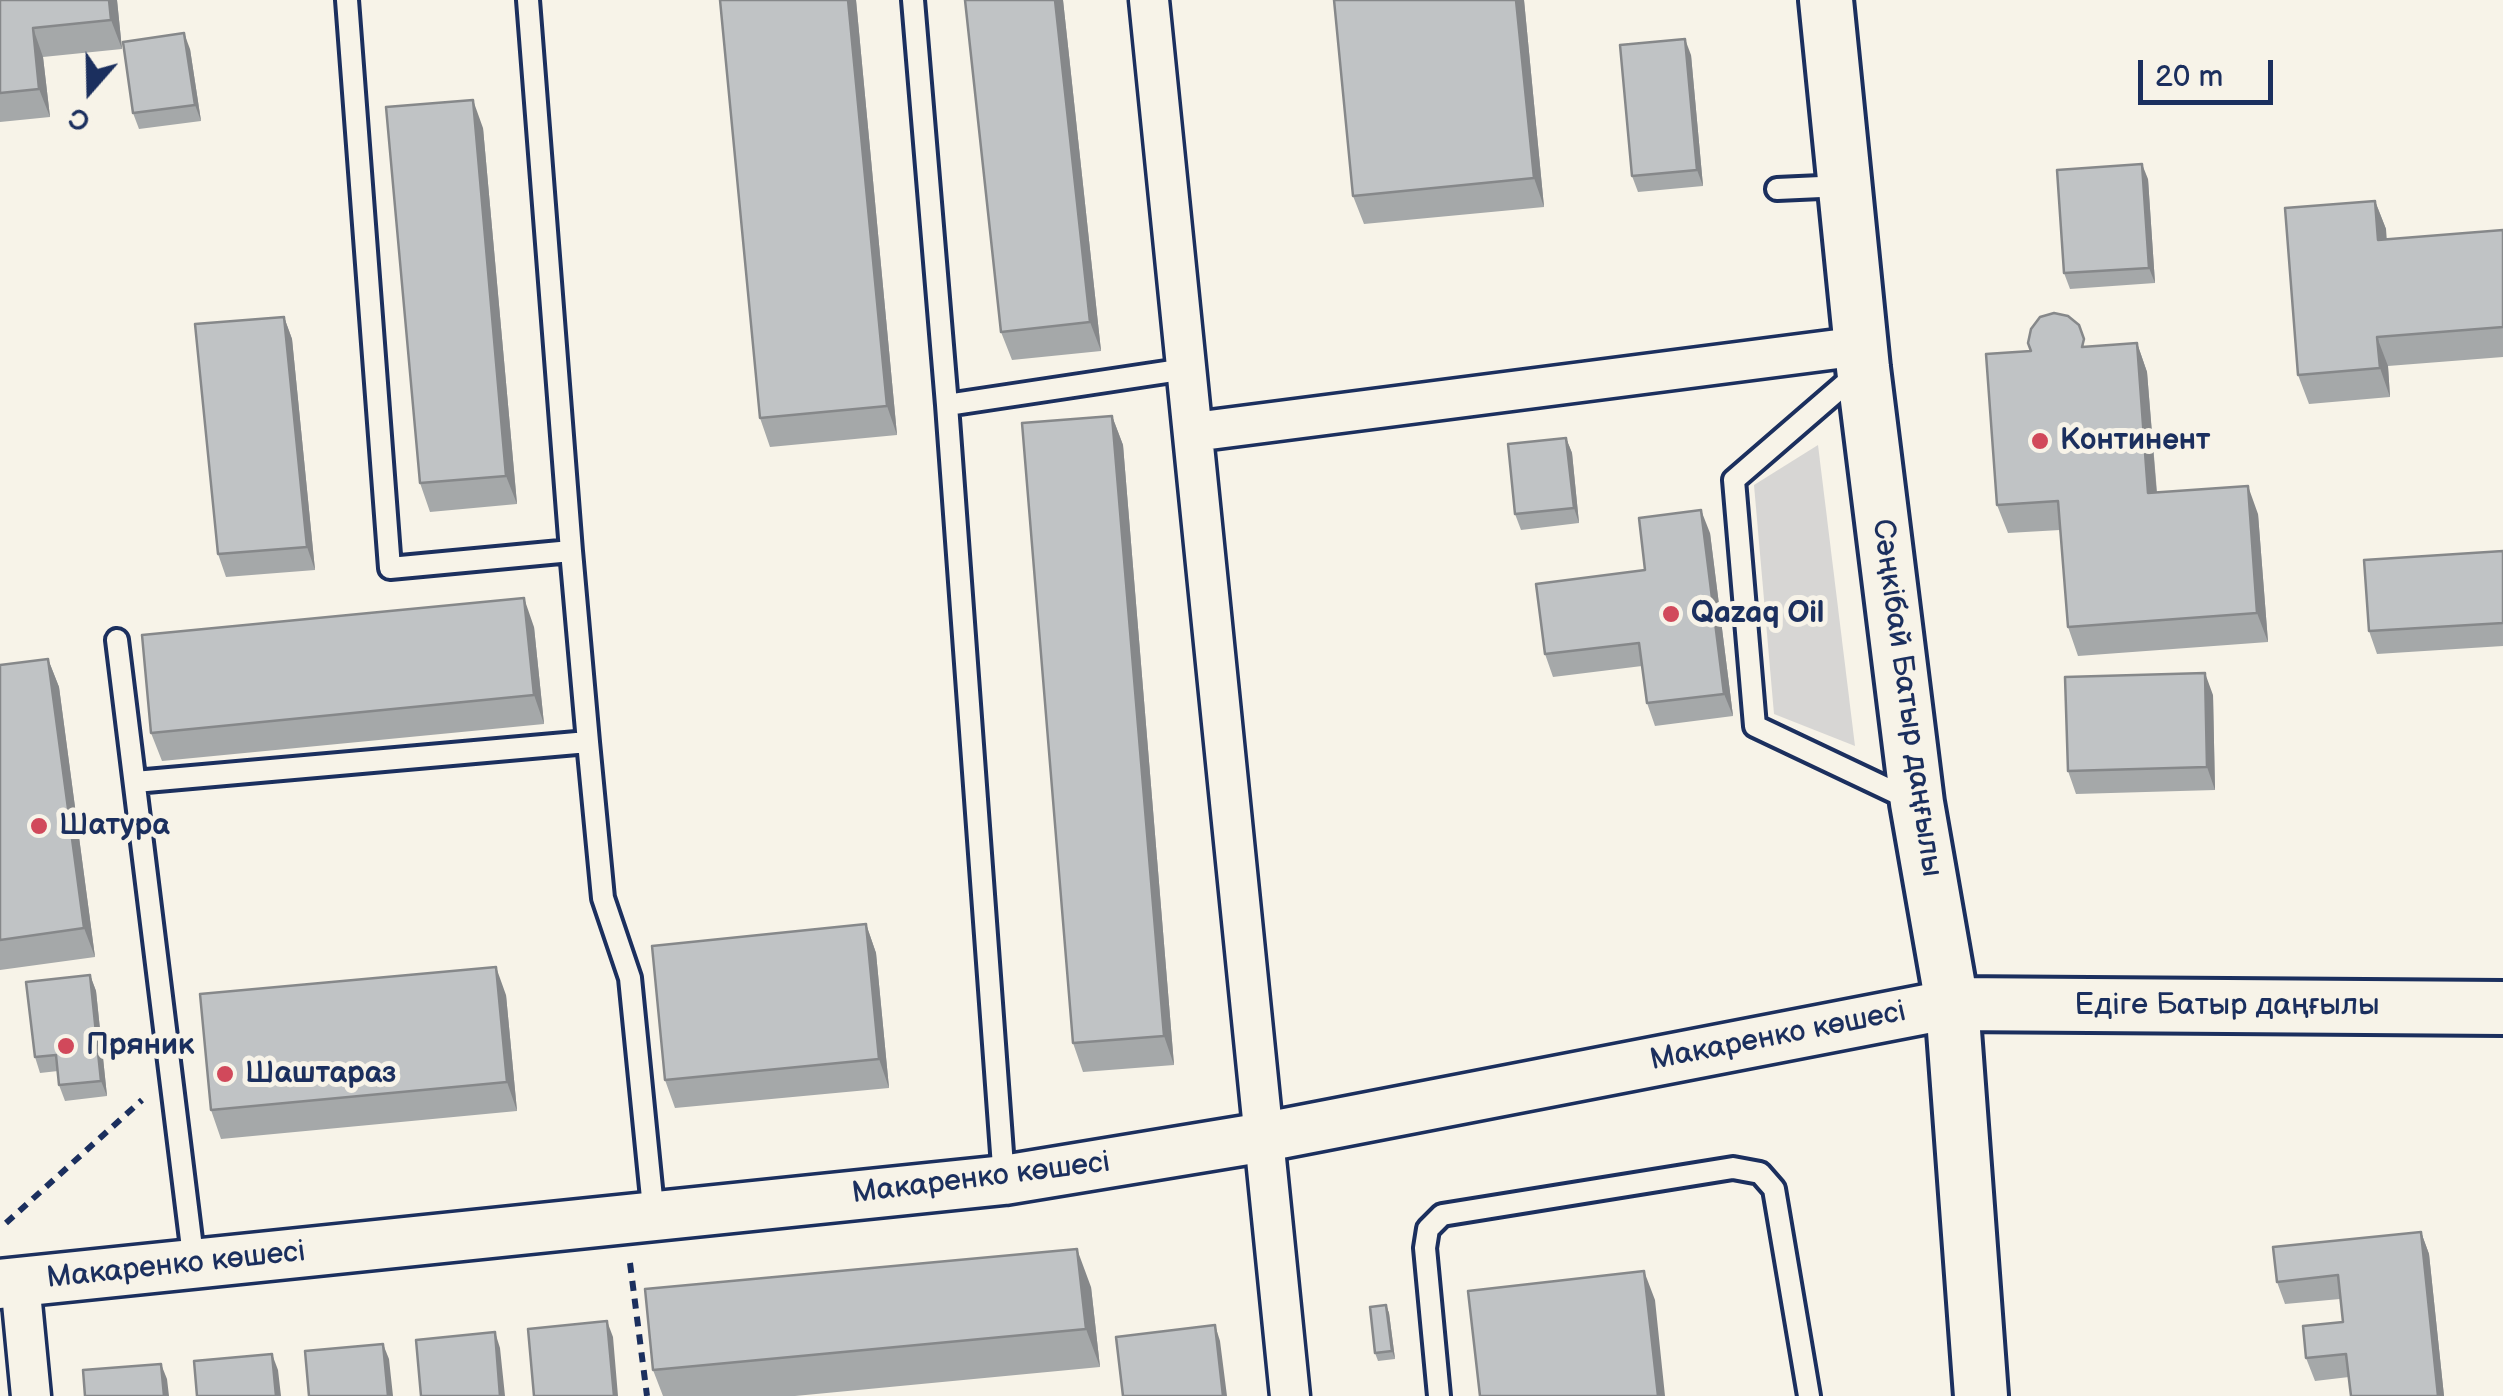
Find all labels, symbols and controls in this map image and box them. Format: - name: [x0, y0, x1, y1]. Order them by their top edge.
- north arrow: [40, 40, 140, 140]
- scale bar: [2143, 40, 2278, 102]
- text: 20 m: [2155, 59, 2223, 95]
- text: С: [65, 100, 94, 137]
- place label: Континент: [2060, 423, 2210, 459]
- marker: Континент: [2029, 430, 2051, 452]
- street label: Сәңкібай Батыр даңғылы: [1863, 517, 1949, 879]
- place label: Qazaq Oil: [1691, 596, 1824, 632]
- marker: Qazaq Oil: [1660, 603, 1682, 625]
- place label: Шатура: [59, 808, 170, 844]
- marker: Шатура: [28, 815, 50, 837]
- street label: Едіге Батыр даңғылы: [2074, 988, 2380, 1024]
- street label: Макаренко көшесі: [1647, 995, 1909, 1079]
- place label: Пряник: [86, 1028, 194, 1064]
- marker: Пряник: [55, 1035, 77, 1057]
- place label: Шаштараз: [245, 1056, 396, 1092]
- marker: Шаштараз: [214, 1063, 236, 1085]
- street label: Макаренко көшесі: [850, 1145, 1112, 1213]
- street label: Макаренко көшесі: [45, 1235, 307, 1297]

